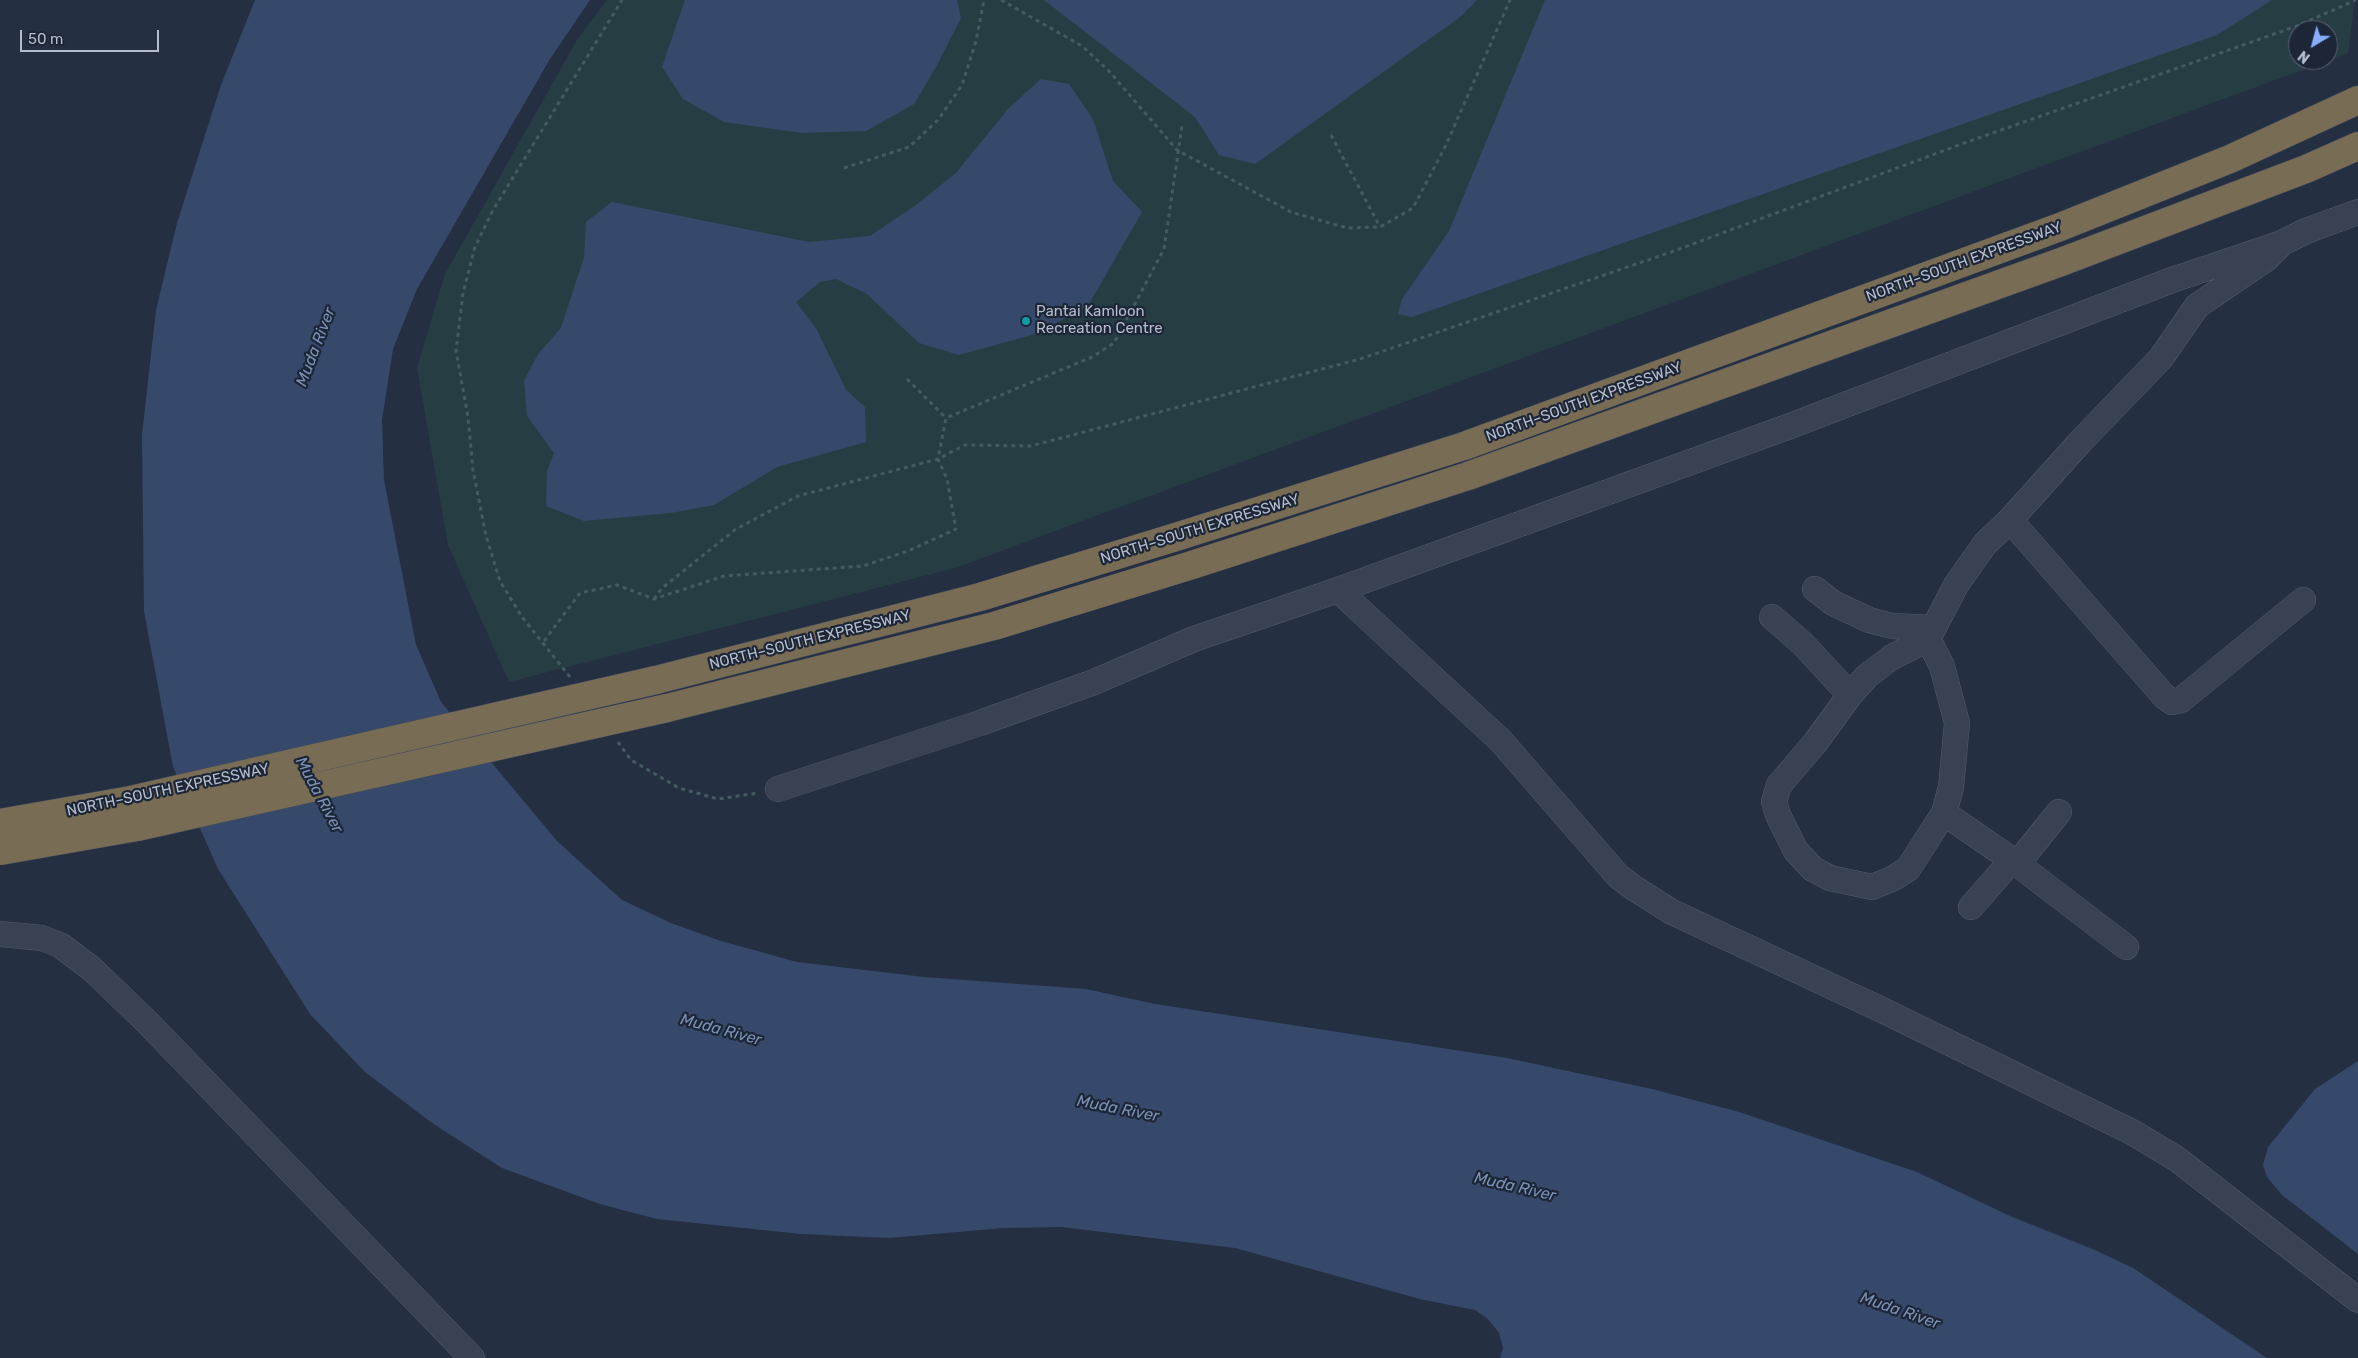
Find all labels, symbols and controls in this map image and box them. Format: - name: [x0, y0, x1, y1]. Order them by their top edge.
- scale bar: [22, 20, 161, 52]
- north arrow: [2288, 20, 2338, 70]
- text: 50 m: [28, 30, 63, 48]
- text: N: [2295, 47, 2313, 66]
- street label: NORTH–SOUTH EXPRESSWAY: [1864, 218, 2064, 306]
- place label: Pantai Kamloon Recreation Centre: [1036, 303, 1163, 338]
- water label: Muda River: [292, 305, 340, 389]
- marker: Pantai Kamloon Recreation Centre: [1020, 315, 1032, 327]
- street label: NORTH–SOUTH EXPRESSWAY: [1484, 358, 1684, 446]
- street label: NORTH–SOUTH EXPRESSWAY: [1098, 490, 1302, 568]
- street label: NORTH–SOUTH EXPRESSWAY: [707, 606, 913, 674]
- water label: Muda River: [291, 754, 347, 836]
- street label: NORTH–SOUTH EXPRESSWAY: [65, 760, 271, 820]
- water label: Muda River: [678, 1010, 764, 1050]
- water label: Muda River: [1075, 1092, 1161, 1126]
- water label: Muda River: [1472, 1168, 1558, 1206]
- water label: Muda River: [1858, 1288, 1942, 1334]

